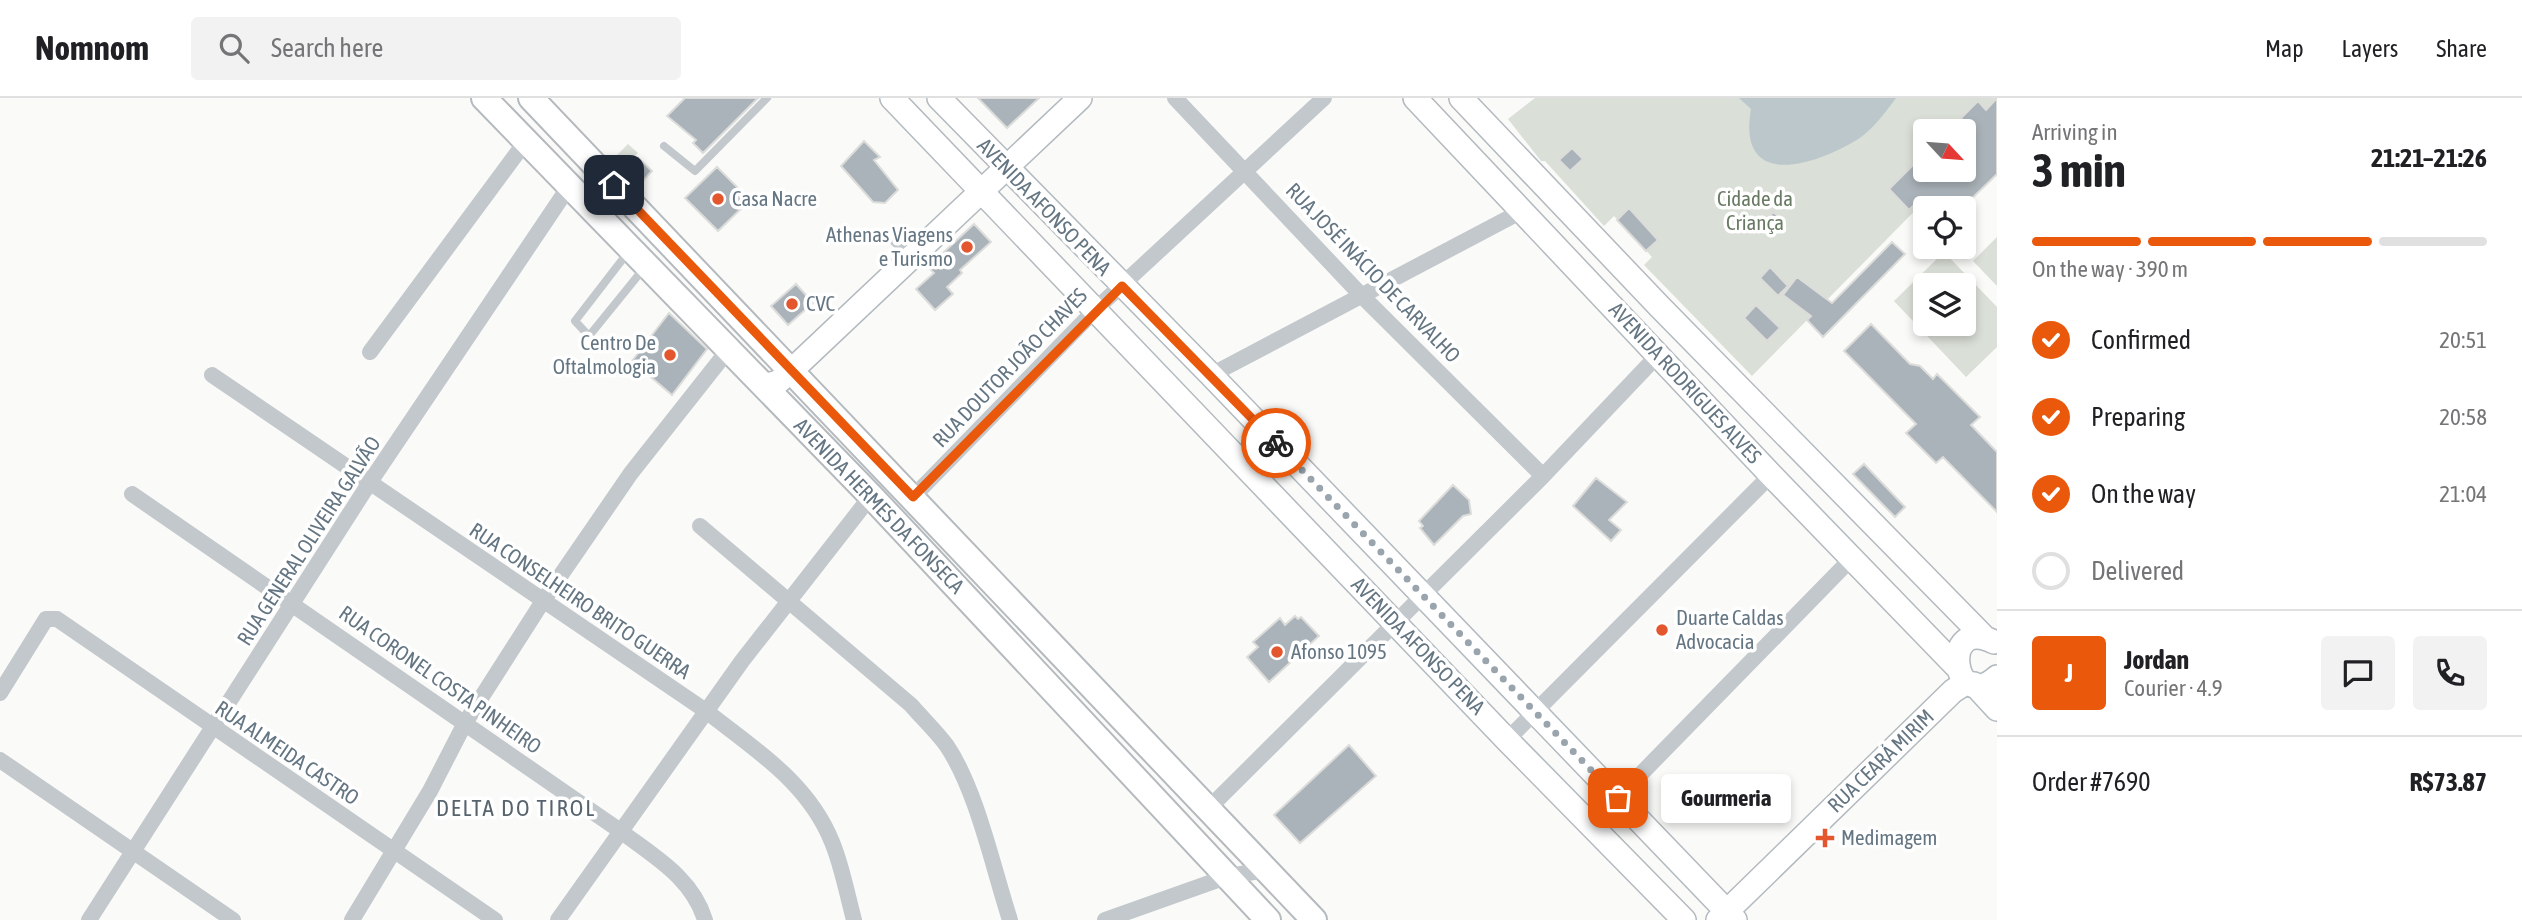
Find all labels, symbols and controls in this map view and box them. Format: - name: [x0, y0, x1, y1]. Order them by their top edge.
- search box: [191, 17, 681, 80]
- text: Nomnom: [35, 29, 149, 67]
- icon: search: [215, 29, 253, 67]
- text: Search here: [271, 33, 383, 63]
- text: Map: [2265, 35, 2304, 62]
- text: Layers: [2342, 35, 2398, 62]
- text: Share: [2436, 35, 2487, 62]
- north arrow: [1913, 119, 1976, 182]
- map controls: [1913, 119, 1976, 336]
- text: Arriving in: [2032, 119, 2118, 145]
- street label: AVENIDA AFONSO PENA: [973, 133, 1117, 280]
- text: 21:21–21:26: [2371, 143, 2487, 173]
- text: 3 min: [2032, 144, 2126, 197]
- pin: [584, 155, 644, 215]
- icon: home: [595, 166, 633, 204]
- street label: RUA JOSÉ INÁCIO DE CARVALHO: [1282, 178, 1466, 367]
- place label: Casa Nacre: [732, 186, 817, 210]
- park label: Cidade da Criança: [1717, 186, 1793, 234]
- marker: Casa Nacre: [710, 191, 726, 207]
- button: locate: [1913, 196, 1976, 259]
- place label: Athenas Viagens e Turismo: [826, 222, 953, 270]
- marker: Athenas Viagens e Turismo: [959, 239, 975, 255]
- text: On the way · 390 m: [2032, 256, 2188, 282]
- button: layers: [1913, 273, 1976, 336]
- street label: RUA DOUTOR JOÃO CHAVES: [927, 283, 1091, 451]
- place label: CVC: [806, 291, 836, 315]
- marker: CVC: [784, 296, 800, 312]
- street label: AVENIDA RODRIGUES ALVES: [1605, 297, 1767, 468]
- icon: check: [2032, 321, 2070, 359]
- text: Confirmed: [2091, 325, 2191, 355]
- text: 20:51: [2439, 327, 2487, 353]
- place label: Centro De Oftalmologia: [553, 330, 656, 378]
- marker: Centro De Oftalmologia: [662, 347, 678, 363]
- icon: check: [2032, 398, 2070, 436]
- text: Preparing: [2091, 402, 2185, 432]
- text: 20:58: [2439, 404, 2487, 430]
- courier: [1241, 408, 1311, 478]
- street label: AVENIDA HERMES DA FONSECA: [790, 413, 970, 598]
- icon: bike: [1257, 424, 1295, 462]
- street label: RUA GENERAL OLIVEIRA GALVÃO: [232, 432, 385, 649]
- icon: check: [2032, 475, 2070, 513]
- text: On the way: [2091, 479, 2196, 509]
- text: 21:04: [2439, 481, 2487, 507]
- street label: RUA CONSELHEIRO BRITO GUERRA: [466, 517, 696, 684]
- text: Delivered: [2091, 556, 2184, 586]
- street label: AVENIDA AFONSO PENA: [1347, 572, 1491, 719]
- street label: RUA CORONEL COSTA PINHEIRO: [335, 600, 546, 758]
- place label: Duarte Caldas Advocacia: [1676, 605, 1784, 653]
- marker: Duarte Caldas Advocacia: [1654, 622, 1670, 638]
- button: chat: [2321, 636, 2395, 710]
- button: phone: [2413, 636, 2487, 710]
- place label: Afonso 1095: [1291, 639, 1387, 663]
- marker: Afonso 1095: [1269, 644, 1285, 660]
- text: Jordan: [2124, 645, 2189, 675]
- text: J: [2065, 658, 2073, 688]
- text: Courier · 4.9: [2124, 675, 2223, 701]
- street label: RUA ALMEIDA CASTRO: [211, 695, 364, 809]
- street label: RUA CEARÁ MIRIM: [1822, 704, 1938, 817]
- text: Order #7690: [2032, 767, 2151, 797]
- text: R$73.87: [2410, 767, 2487, 797]
- pin: [1588, 768, 1648, 828]
- callout: Gourmeria: [1660, 774, 1790, 822]
- icon: bag: [1599, 779, 1637, 817]
- text: Gourmeria: [1681, 785, 1771, 811]
- district label: DELTA DO TIROL: [436, 795, 596, 821]
- place label: Medimagem: [1841, 825, 1937, 849]
- marker: Medimagem: [1815, 828, 1835, 848]

